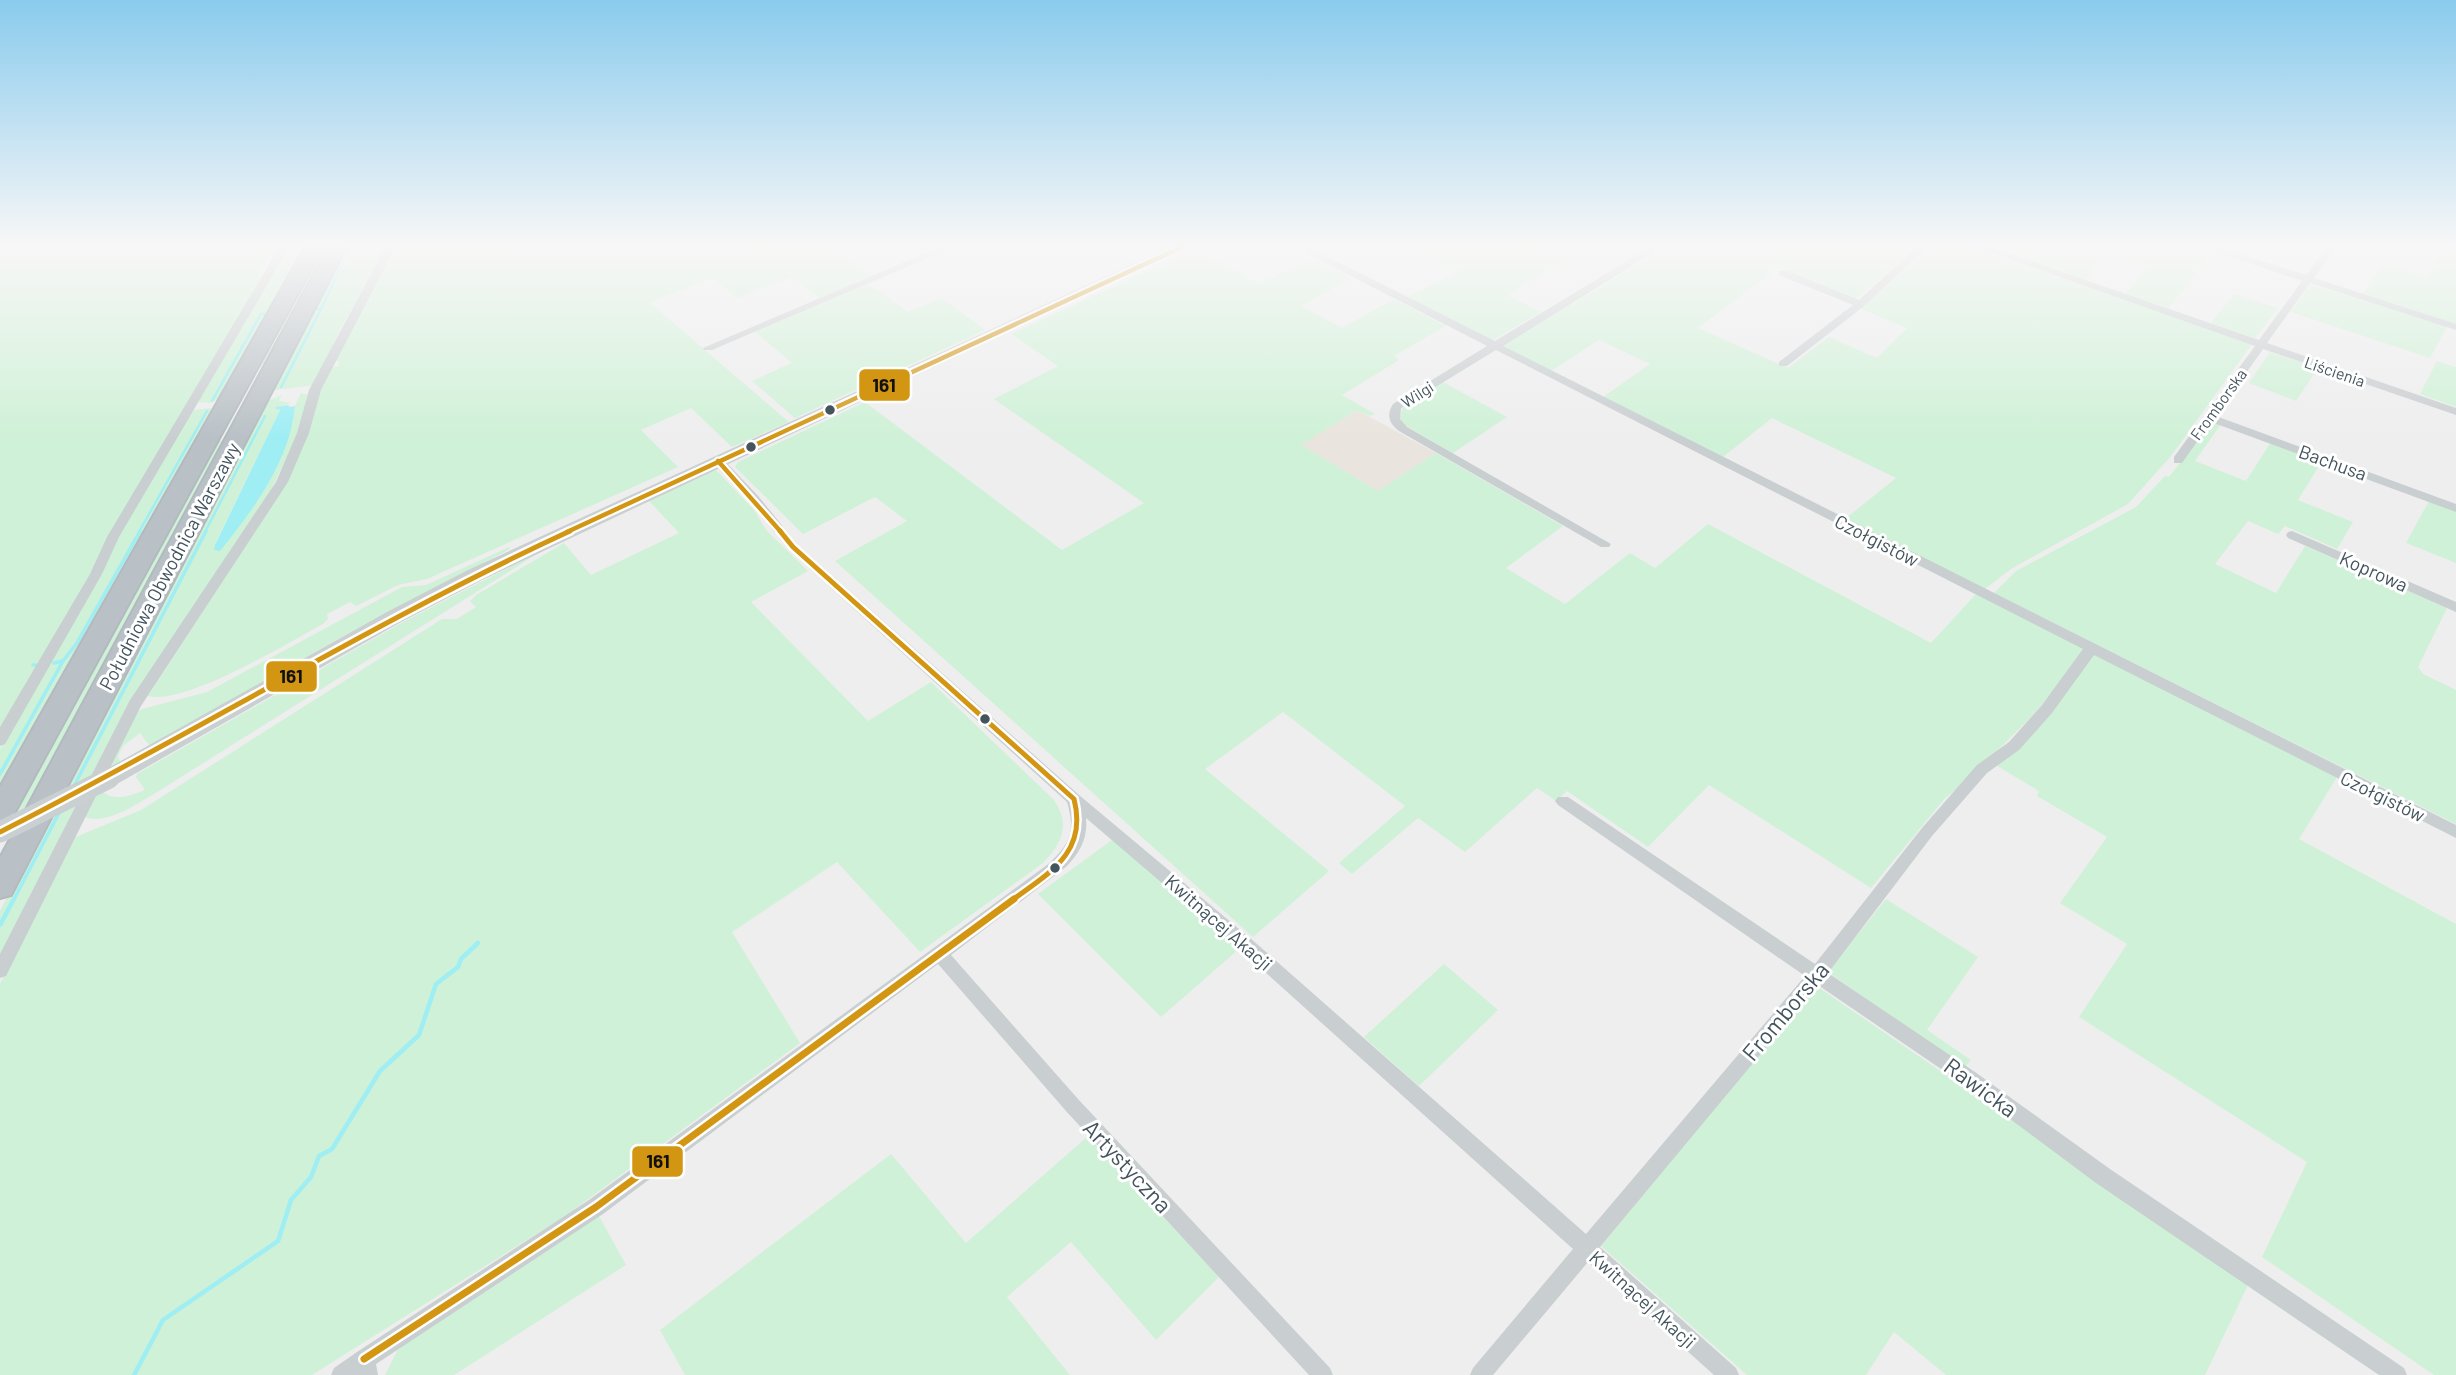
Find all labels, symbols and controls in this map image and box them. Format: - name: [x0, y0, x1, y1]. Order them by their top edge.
- street label: Liścienia: [2302, 352, 2368, 390]
- street label: Fromborska: [2186, 365, 2250, 443]
- line badge: 161: [858, 368, 911, 402]
- text: 161: [872, 373, 896, 396]
- street label: Wilgi: [1397, 377, 1437, 411]
- unlabelled marker: [823, 403, 837, 417]
- street label: Południowa Obwodnica Warszawy: [94, 438, 244, 694]
- street label: Bachusa: [2296, 439, 2370, 485]
- unlabelled marker: [744, 440, 758, 454]
- street label: Czołgistów: [1831, 509, 1923, 571]
- street label: Koprowa: [2336, 546, 2412, 596]
- line badge: 161: [265, 660, 318, 693]
- text: 161: [279, 664, 303, 687]
- unlabelled marker: [978, 712, 992, 726]
- street label: Czołgistów: [2337, 766, 2429, 826]
- unlabelled marker: [1048, 861, 1062, 875]
- street label: Kwitnącej Akacji: [1161, 869, 1277, 975]
- street label: Fromborska: [1736, 956, 1834, 1066]
- street label: Rawicka: [1939, 1051, 2023, 1123]
- street label: Artystyczna: [1078, 1114, 1178, 1218]
- line badge: 161: [631, 1145, 684, 1178]
- text: 161: [646, 1149, 670, 1172]
- street label: Kwitnącej Akacji: [1585, 1245, 1701, 1353]

